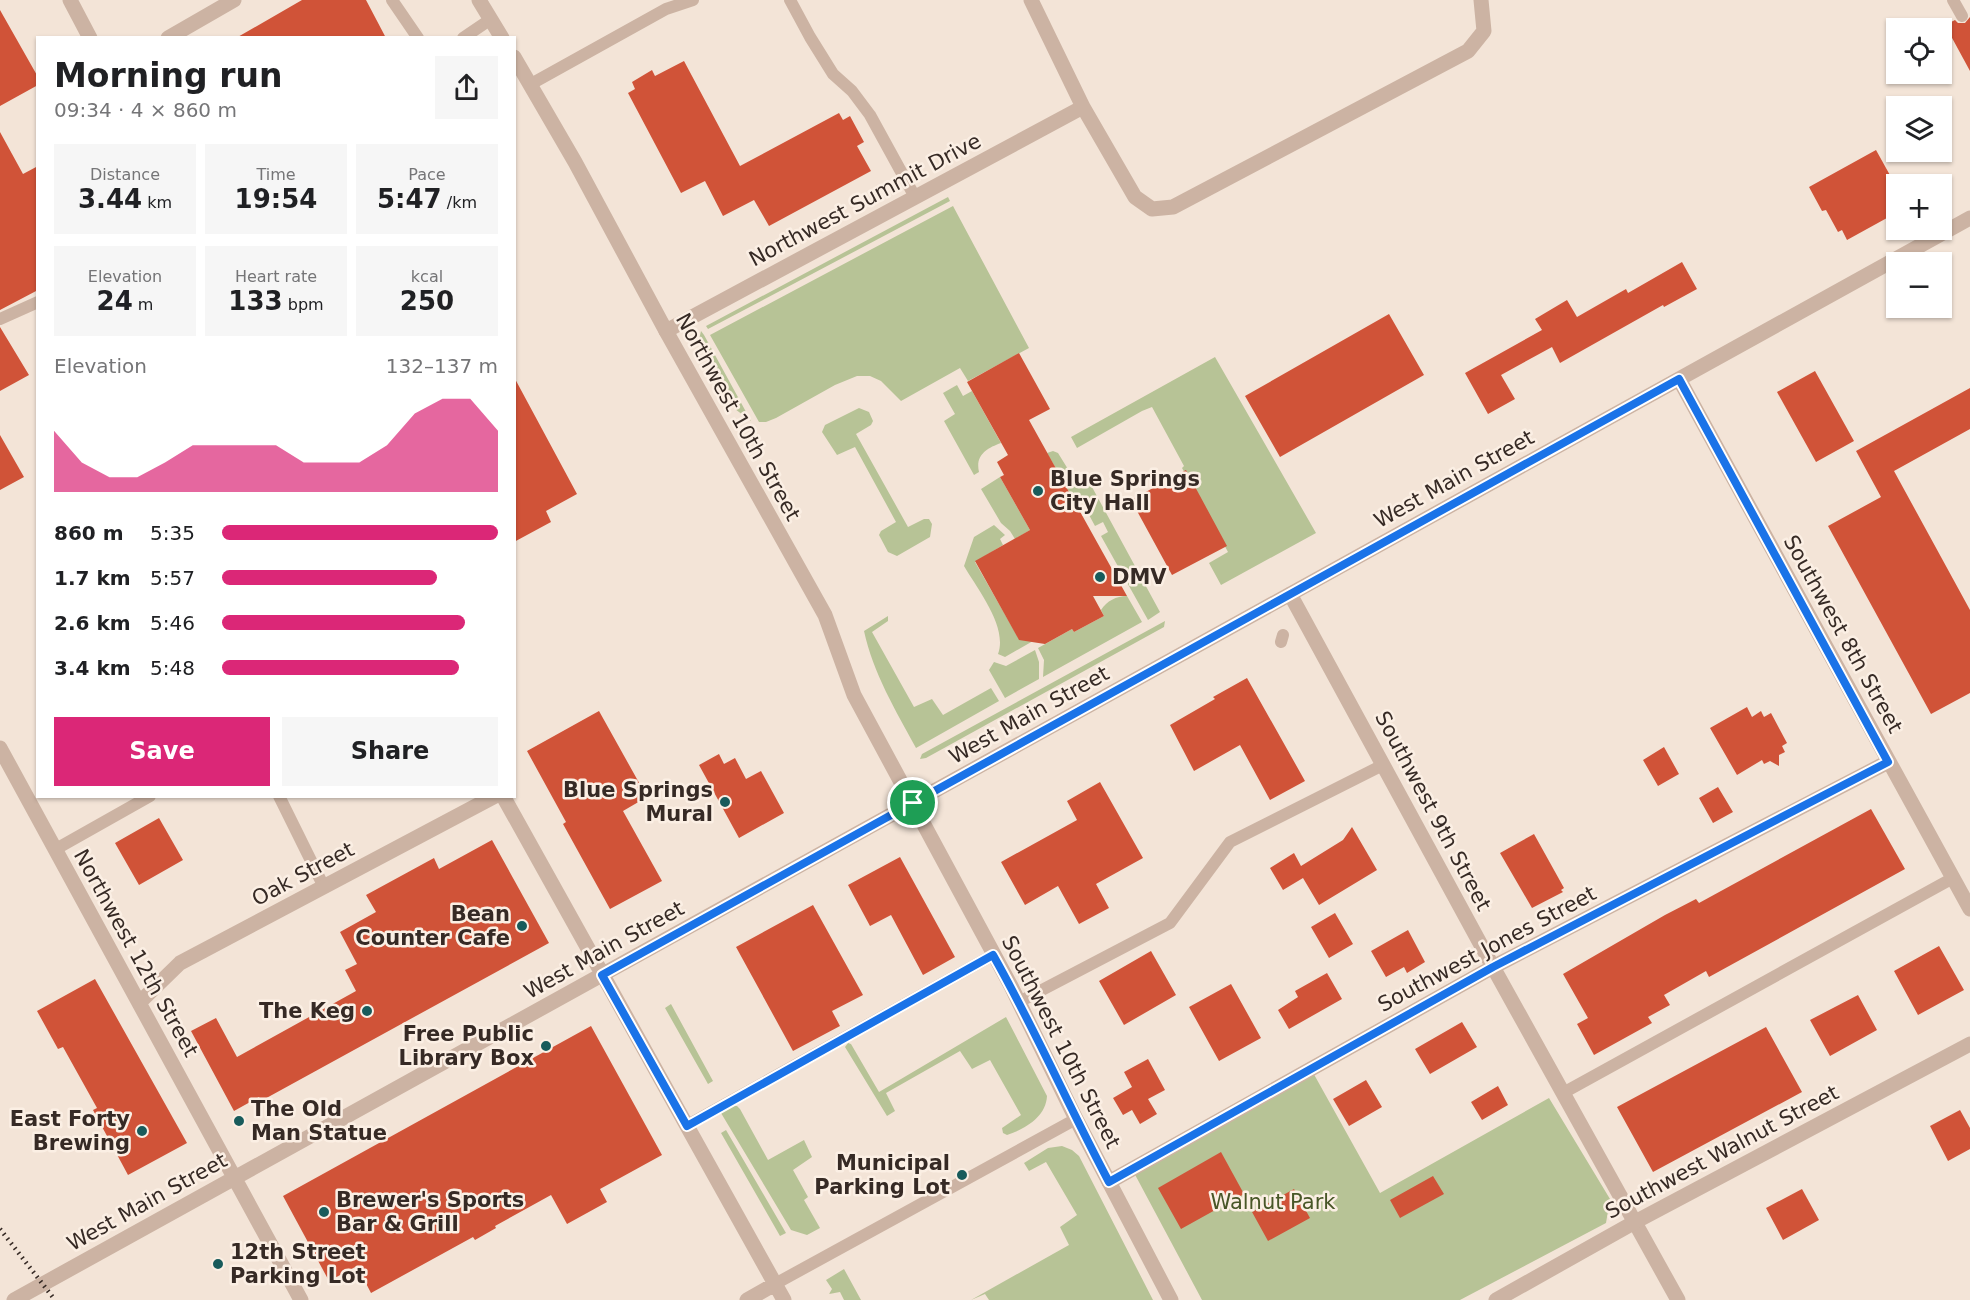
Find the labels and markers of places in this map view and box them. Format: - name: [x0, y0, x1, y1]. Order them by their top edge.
- place label: Blue Springs City Hall: [1050, 467, 1200, 515]
- marker: Blue Springs City Hall: [1031, 484, 1045, 498]
- place label: DMV: [1112, 565, 1167, 589]
- marker: DMV: [1093, 570, 1107, 584]
- pin: [887, 777, 938, 828]
- place label: Blue Springs Mural: [563, 778, 713, 826]
- marker: Blue Springs Mural: [718, 795, 732, 809]
- place label: Bean Counter Cafe: [355, 902, 510, 950]
- marker: Bean Counter Cafe: [515, 919, 529, 933]
- place label: The Keg: [259, 999, 355, 1023]
- marker: The Keg: [360, 1004, 374, 1018]
- place label: Free Public Library Box: [399, 1022, 534, 1070]
- marker: Free Public Library Box: [539, 1039, 553, 1053]
- place label: The Old Man Statue: [251, 1097, 387, 1145]
- place label: East Forty Brewing: [10, 1107, 130, 1155]
- marker: The Old Man Statue: [232, 1114, 246, 1128]
- marker: East Forty Brewing: [135, 1124, 149, 1138]
- place label: Municipal Parking Lot: [814, 1151, 950, 1199]
- marker: Municipal Parking Lot: [955, 1168, 969, 1182]
- place label: Brewer's Sports Bar & Grill: [336, 1188, 524, 1236]
- marker: Brewer's Sports Bar & Grill: [317, 1205, 331, 1219]
- place label: 12th Street Parking Lot: [230, 1240, 366, 1288]
- marker: 12th Street Parking Lot: [211, 1257, 225, 1271]

